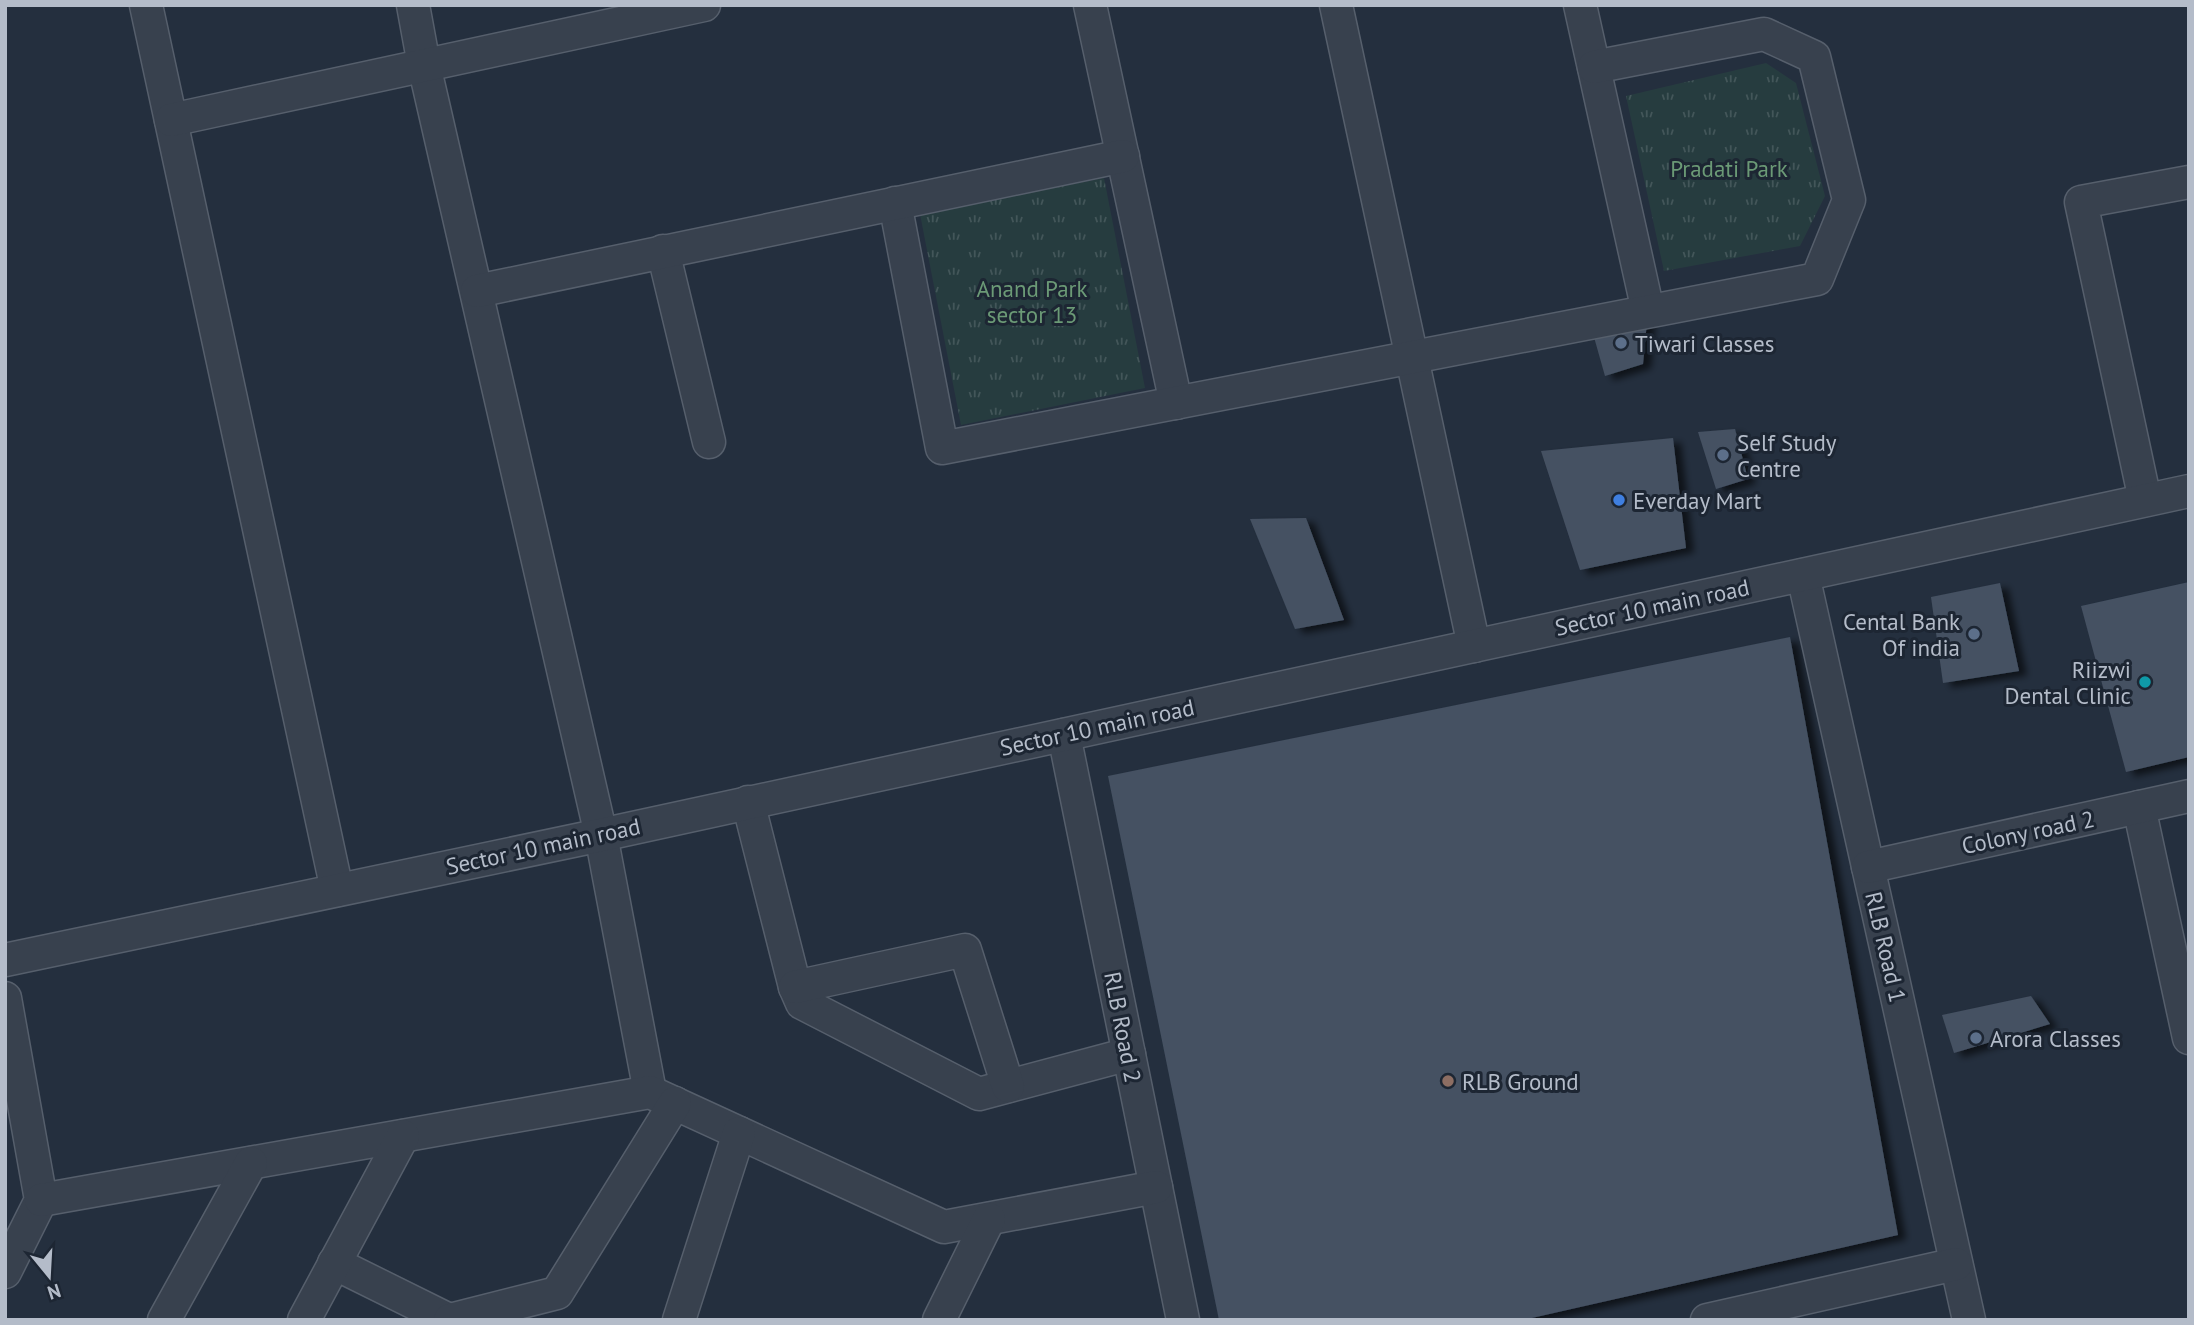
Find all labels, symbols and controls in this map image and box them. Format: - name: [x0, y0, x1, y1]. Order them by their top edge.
- park label: Pradati Park: [1670, 154, 1788, 183]
- park label: Anand Park sector 13: [977, 274, 1087, 329]
- place label: Tiwari Classes: [1635, 329, 1774, 358]
- marker: Tiwari Classes: [1613, 335, 1629, 351]
- place label: Self Study Centre: [1737, 428, 1837, 483]
- marker: Self Study Centre: [1715, 447, 1731, 463]
- place label: Everday Mart: [1633, 486, 1762, 515]
- marker: Everday Mart: [1611, 492, 1627, 508]
- street label: Sector 10 main road: [1552, 572, 1752, 642]
- place label: Cental Bank Of india: [1843, 607, 1960, 662]
- marker: Cental Bank Of india: [1966, 626, 1982, 642]
- place label: Riizwi Dental Clinic: [2004, 655, 2131, 710]
- marker: Riizwi Dental Clinic: [2137, 674, 2153, 690]
- street label: Sector 10 main road: [997, 692, 1197, 762]
- street label: Colony road 2: [1959, 804, 2097, 860]
- street label: Sector 10 main road: [443, 811, 643, 881]
- street label: RLB Road 1: [1859, 889, 1913, 1005]
- street label: RLB Road 2: [1098, 969, 1148, 1085]
- place label: Arora Classes: [1990, 1024, 2121, 1053]
- marker: Arora Classes: [1968, 1030, 1984, 1046]
- place label: RLB Ground: [1462, 1067, 1579, 1096]
- marker: RLB Ground: [1440, 1073, 1456, 1089]
- north arrow: [14, 1241, 84, 1311]
- text: N: [45, 1279, 64, 1306]

